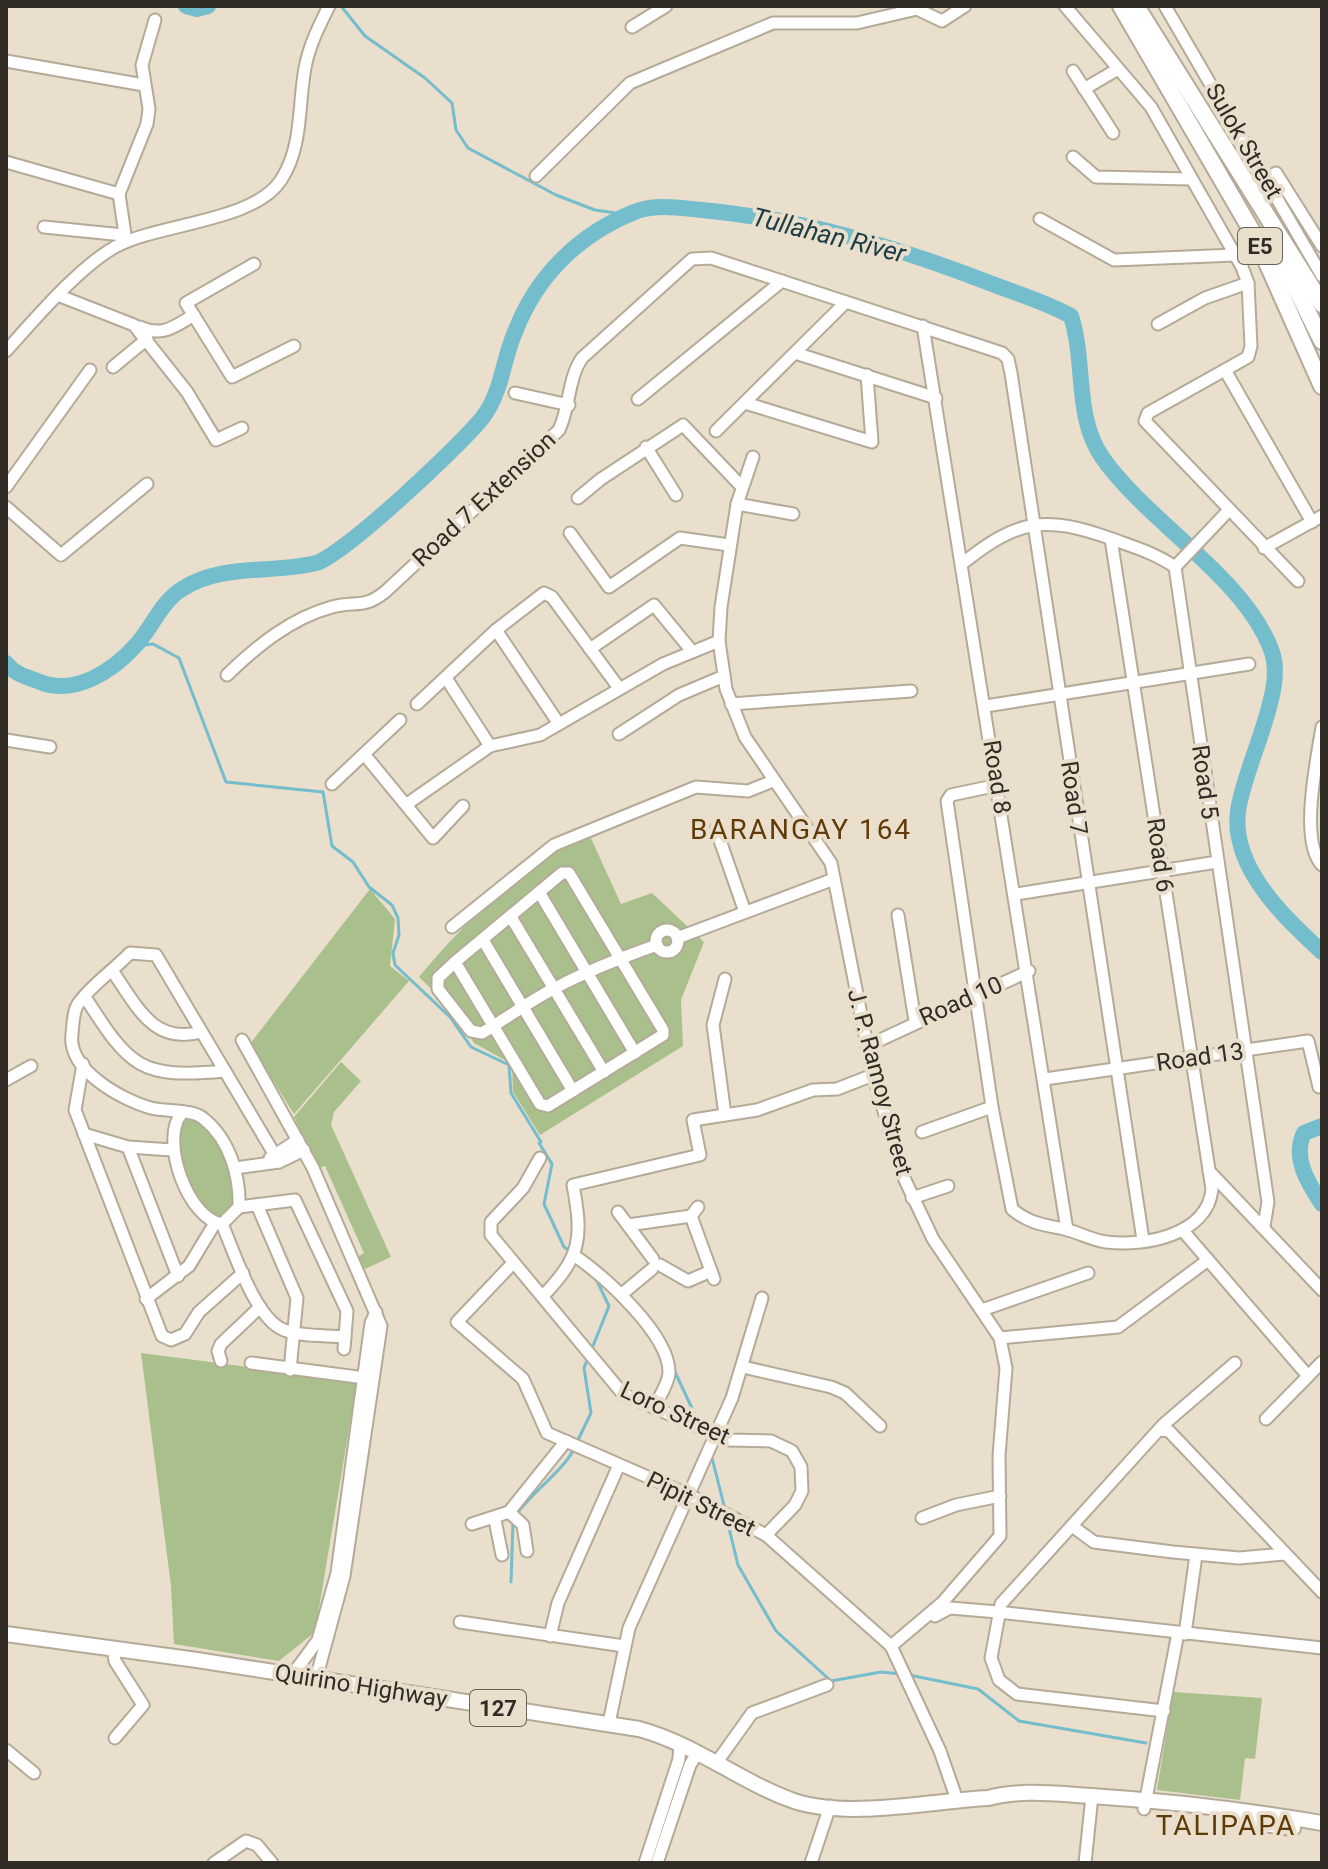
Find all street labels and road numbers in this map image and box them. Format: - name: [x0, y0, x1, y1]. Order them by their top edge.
- street label: Sulok Street: [1200, 78, 1288, 204]
- road number: E5: [1238, 228, 1282, 264]
- street label: Road 7 Extension: [407, 426, 561, 572]
- street label: Road 8: [977, 738, 1017, 816]
- street label: Road 5: [1186, 743, 1224, 821]
- street label: Road 7: [1055, 759, 1093, 837]
- street label: Road 6: [1141, 816, 1179, 894]
- street label: Road 10: [915, 970, 1007, 1032]
- street label: J. P. Ramoy Street: [842, 986, 918, 1179]
- street label: Road 13: [1154, 1037, 1246, 1077]
- street label: Loro Street: [616, 1375, 734, 1451]
- street label: Pipit Street: [642, 1466, 760, 1542]
- street label: Quirino Highway: [273, 1659, 450, 1714]
- road number: 127: [470, 1690, 526, 1726]

